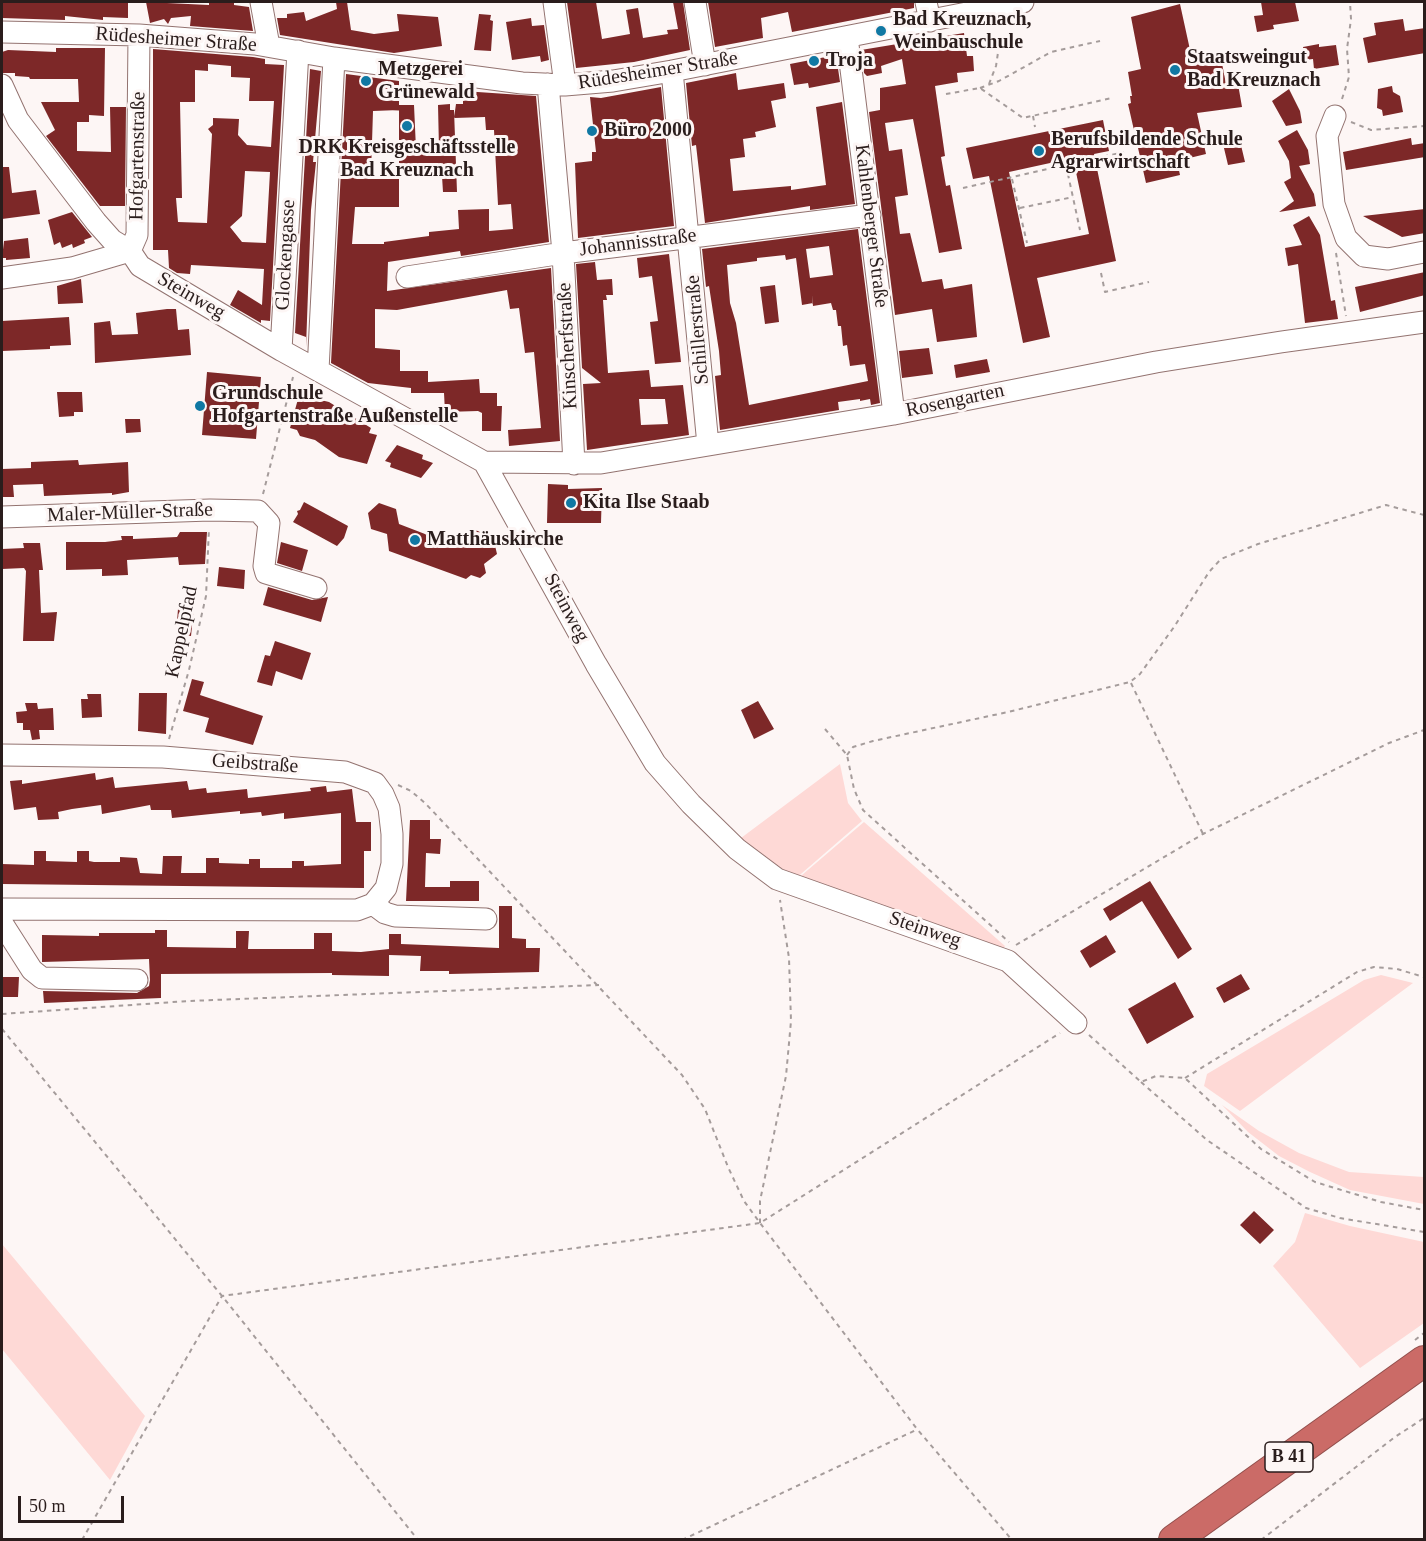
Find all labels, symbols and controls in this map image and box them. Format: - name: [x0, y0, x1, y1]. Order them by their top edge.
- place label: Bad Kreuznach, Weinbauschule: [893, 8, 1032, 55]
- street label: Rüdesheimer Straße: [95, 22, 257, 58]
- marker: Bad Kreuznach, Weinbauschule: [874, 24, 888, 38]
- place label: Staatsweingut Bad Kreuznach: [1187, 46, 1321, 93]
- street label: Rüdesheimer Straße: [576, 47, 740, 95]
- place label: Troja: [826, 49, 873, 73]
- marker: Troja: [807, 54, 821, 68]
- place label: Metzgerei Grünewald: [378, 58, 475, 105]
- marker: Staatsweingut Bad Kreuznach: [1168, 63, 1182, 77]
- marker: Metzgerei Grünewald: [359, 74, 373, 88]
- street label: Hofgartenstraße: [125, 91, 151, 221]
- marker: DRK Kreisgeschäftsstelle Bad Kreuznach: [400, 119, 414, 133]
- place label: Büro 2000: [604, 119, 692, 143]
- marker: Büro 2000: [585, 124, 599, 138]
- place label: Berufsbildende Schule Agrarwirtschaft: [1051, 128, 1243, 175]
- place label: DRK Kreisgeschäftsstelle Bad Kreuznach: [299, 136, 515, 183]
- street label: Kahlenberger Straße: [849, 143, 893, 309]
- marker: Berufsbildende Schule Agrarwirtschaft: [1032, 144, 1046, 158]
- street label: Glockengasse: [271, 199, 301, 311]
- street label: Johannisstraße: [578, 224, 698, 262]
- street label: Steinweg: [153, 267, 229, 325]
- street label: Schillerstraße: [681, 274, 715, 386]
- street label: Kinscherfstraße: [553, 282, 583, 410]
- street label: Rosengarten: [904, 379, 1006, 423]
- place label: Grundschule Hofgartenstraße Außenstelle: [212, 382, 458, 429]
- marker: Grundschule Hofgartenstraße Außenstelle: [193, 399, 207, 413]
- place label: Kita Ilse Staab: [583, 491, 710, 515]
- marker: Kita Ilse Staab: [564, 496, 578, 510]
- street label: Maler-Müller-Straße: [47, 498, 213, 528]
- place label: Matthäuskirche: [427, 528, 563, 552]
- marker: Matthäuskirche: [408, 533, 422, 547]
- street label: Steinweg: [538, 570, 594, 646]
- street label: Kappelpfad: [161, 584, 203, 680]
- street label: Geibstraße: [211, 749, 299, 779]
- street label: Steinweg: [886, 907, 964, 953]
- road number: B 41: [1265, 1442, 1313, 1472]
- scale bar: [21, 1484, 128, 1522]
- text: 50 m: [29, 1496, 66, 1516]

